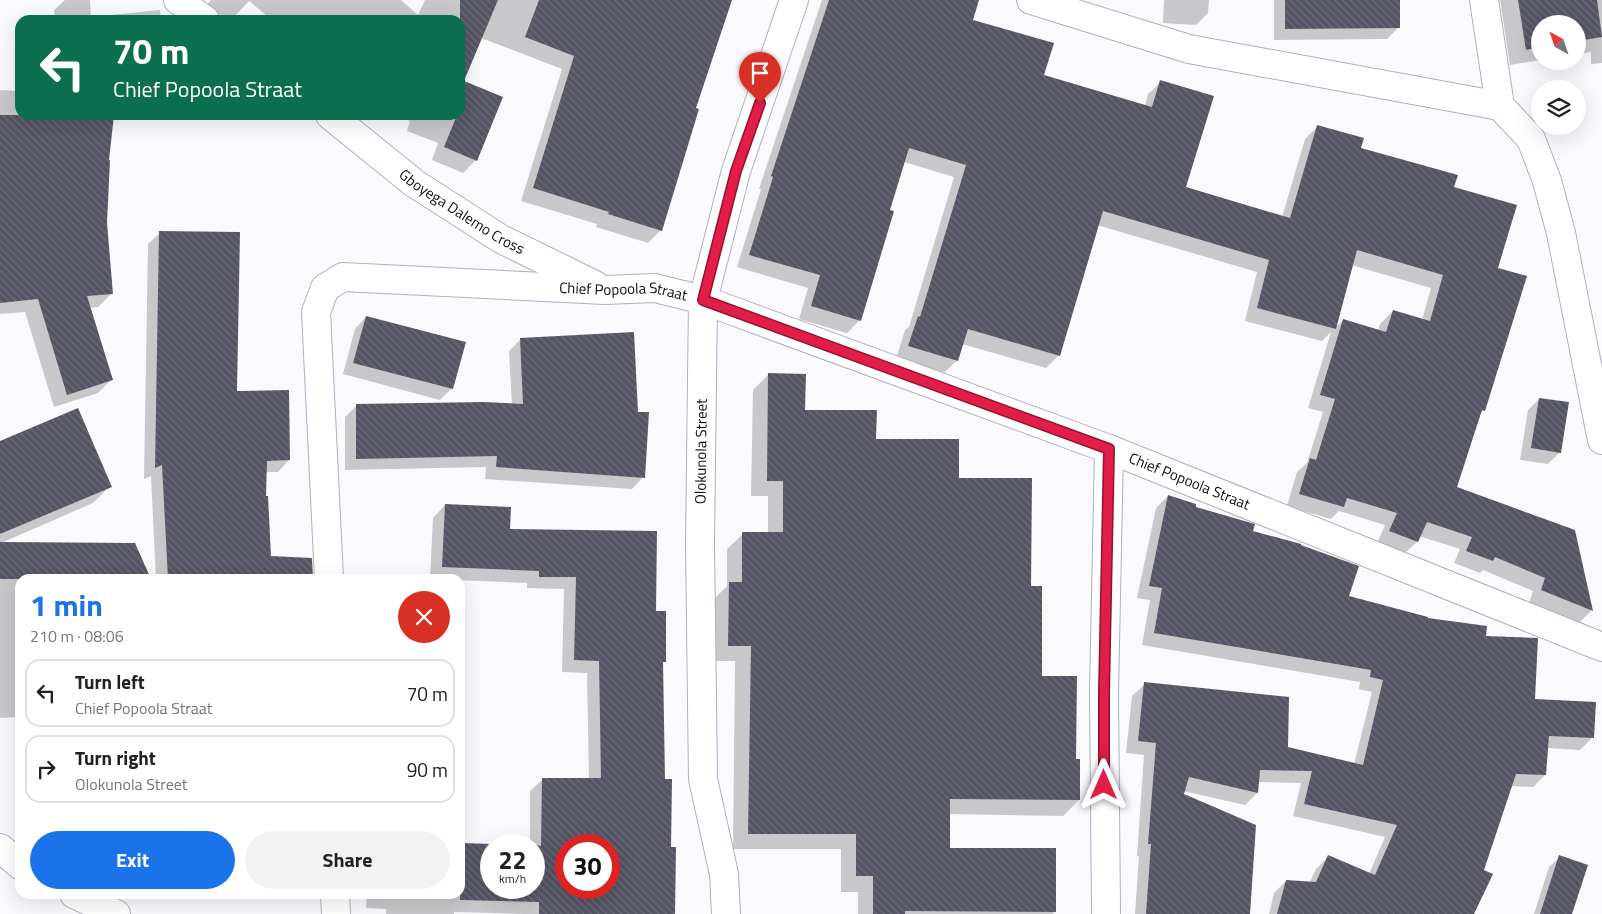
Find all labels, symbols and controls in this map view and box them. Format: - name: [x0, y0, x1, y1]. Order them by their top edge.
- north arrow: [1531, 15, 1586, 70]
- map controls: [1531, 15, 1586, 135]
- text: 70 m: [113, 24, 189, 78]
- icon: left: [30, 35, 95, 100]
- pin: [739, 52, 781, 103]
- icon: arrive: [746, 59, 774, 87]
- text: Chief Popoola Straat: [113, 72, 302, 106]
- button: layers: [1531, 80, 1586, 135]
- street label: Gboyega Dalemo Cross: [394, 163, 529, 260]
- street label: Chief Popoola Straat: [559, 276, 691, 307]
- street label: Olokunola Street: [688, 398, 713, 504]
- street label: Chief Popoola Straat: [1125, 446, 1254, 516]
- text: 1 min: [30, 582, 103, 628]
- button: close: [398, 591, 450, 643]
- text: 210 m · 08:06: [30, 624, 124, 648]
- text: Turn left: [75, 667, 145, 696]
- icon: left: [32, 679, 60, 707]
- text: 70 m: [407, 679, 448, 708]
- text: Chief Popoola Straat: [75, 696, 212, 720]
- text: Turn right: [75, 743, 156, 772]
- icon: right: [32, 755, 60, 783]
- text: 90 m: [407, 755, 448, 784]
- position arrow: [1077, 758, 1129, 810]
- text: Olokunola Street: [75, 772, 187, 796]
- button: Exit: [30, 831, 235, 889]
- button: Share: [245, 831, 450, 889]
- speed limit sign: 30: [555, 834, 620, 899]
- text: 22: [498, 841, 527, 879]
- text: km/h: [499, 869, 526, 888]

